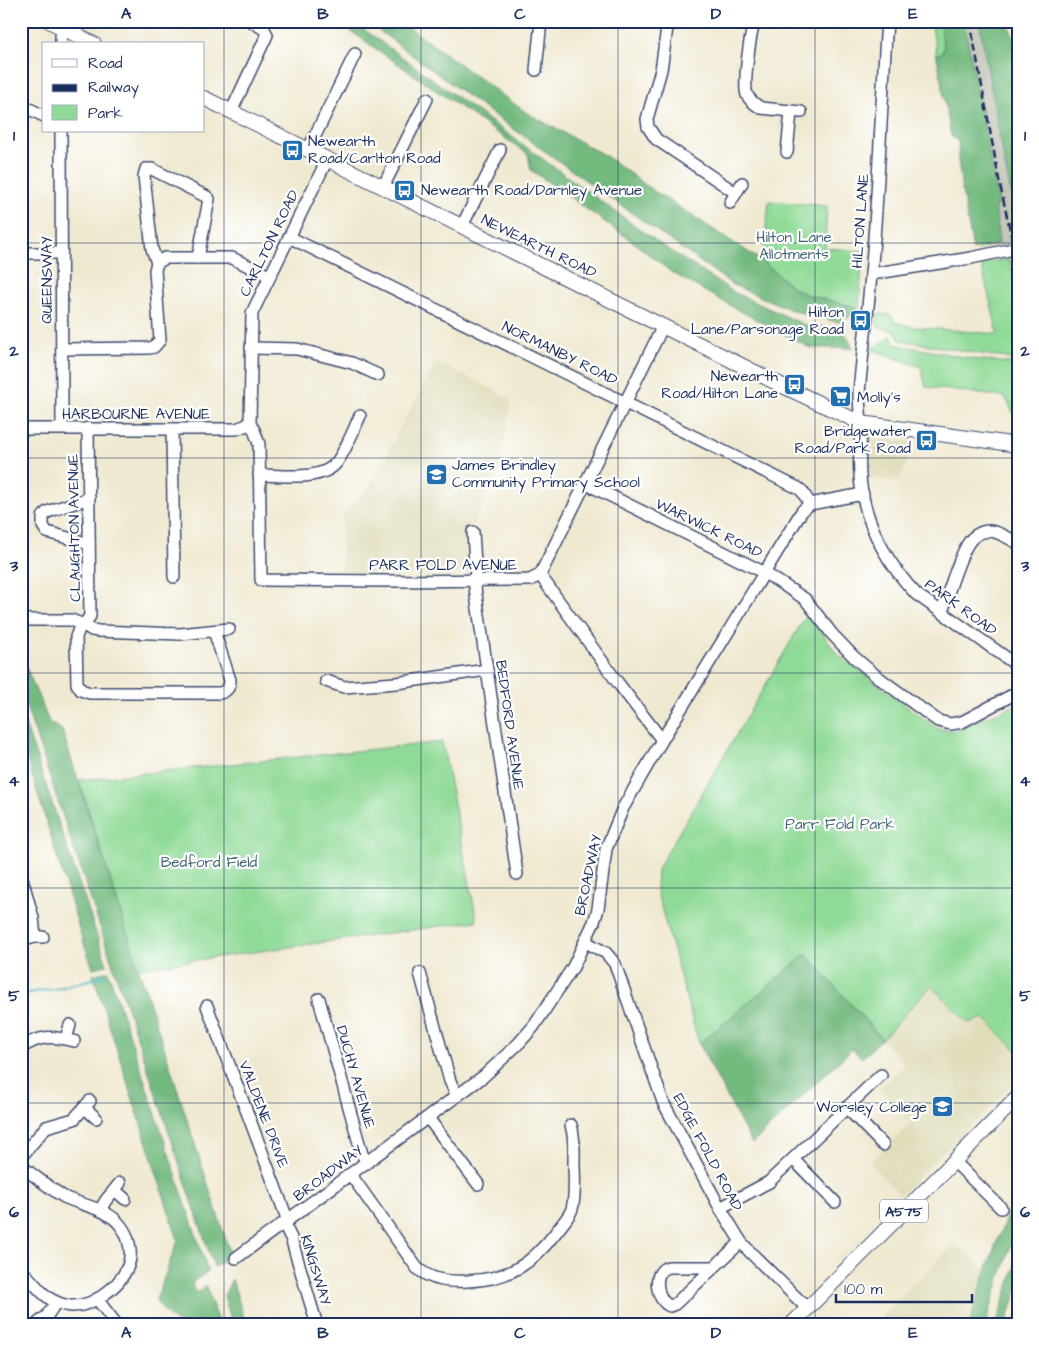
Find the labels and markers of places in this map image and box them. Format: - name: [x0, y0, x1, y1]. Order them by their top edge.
- place label: Newearth Road/Carlton Road: [308, 131, 441, 169]
- bus stop icon: Newearth Road/Carlton Road: [280, 138, 304, 162]
- bus stop icon: Newearth Road/Darnley Avenue: [393, 178, 417, 202]
- place label: Newearth Road/Darnley Avenue: [421, 180, 642, 202]
- place label: Hilton Lane/Parsonage Road: [691, 302, 844, 341]
- bus stop icon: Hilton Lane/Parsonage Road: [848, 309, 872, 333]
- place label: Newearth Road/Hilton Lane: [661, 366, 779, 404]
- bus stop icon: Newearth Road/Hilton Lane: [782, 373, 806, 397]
- supermarket icon: Molly's: [829, 385, 853, 409]
- place label: Molly's: [857, 387, 901, 409]
- place label: Bridgewater Road/Park Road: [795, 421, 911, 459]
- bus stop icon: Bridgewater Road/Park Road: [915, 428, 939, 452]
- place label: James Brindley Community Primary School: [452, 455, 640, 494]
- school or university icon: James Brindley Community Primary School: [424, 462, 448, 486]
- school or university icon: Worsley College: [931, 1095, 955, 1119]
- place label: Worsley College: [816, 1097, 927, 1119]

